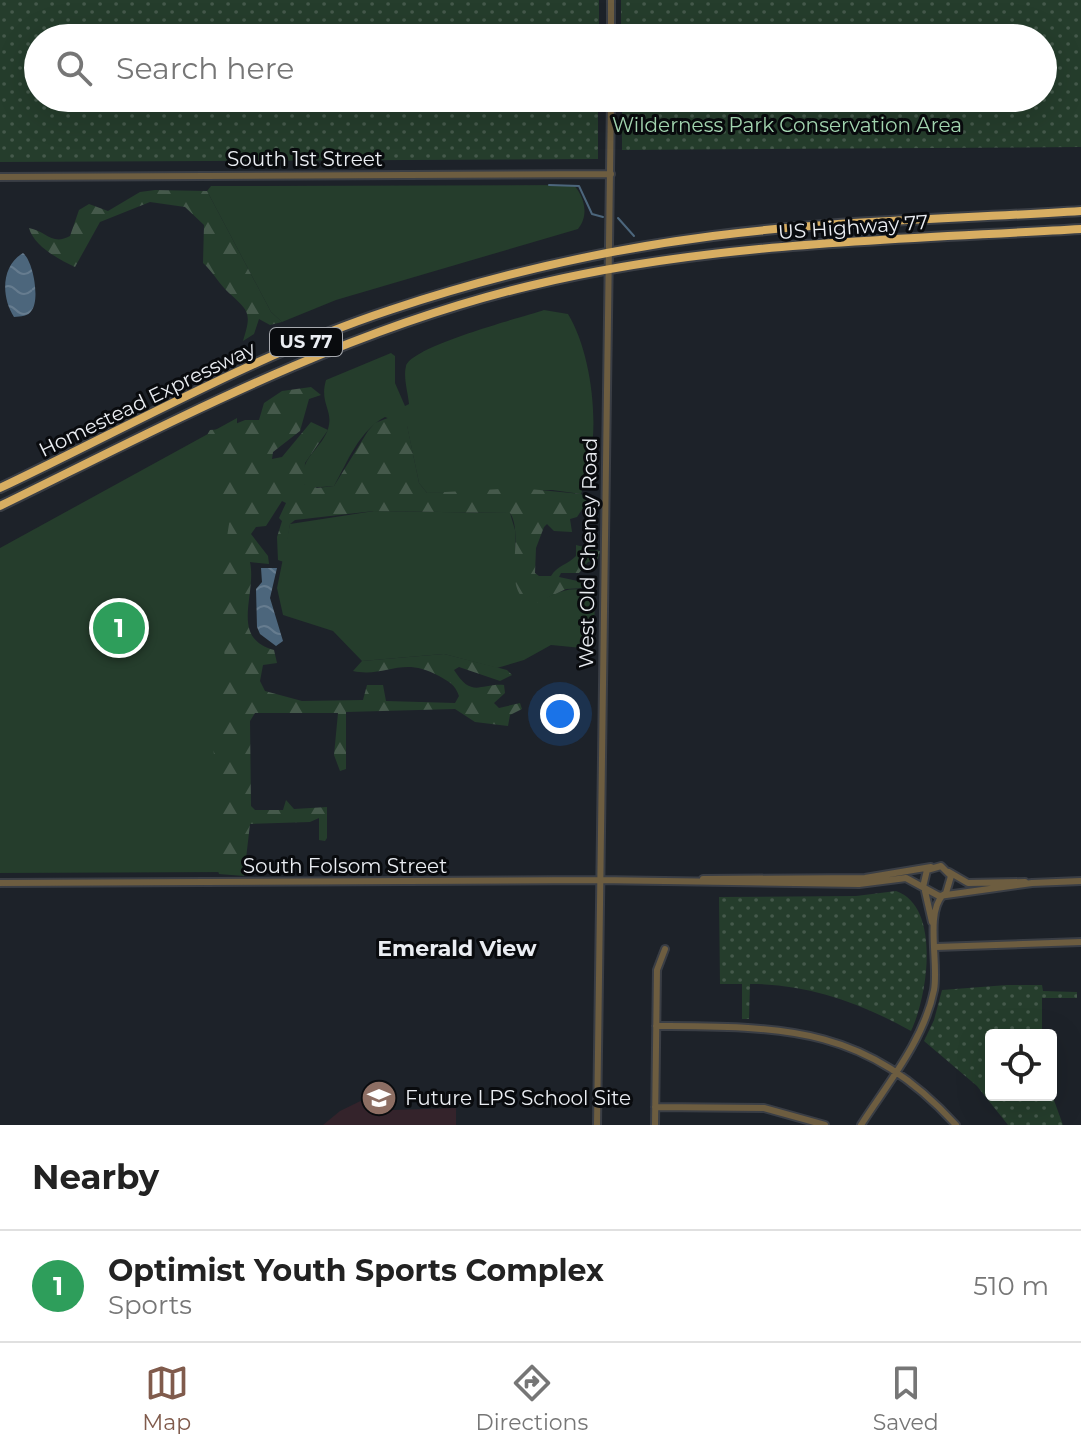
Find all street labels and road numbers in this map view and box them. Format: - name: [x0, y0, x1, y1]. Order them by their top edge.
- street label: South 1st Street: [227, 147, 383, 171]
- street label: US Highway 77: [777, 210, 929, 244]
- road number: US 77: [270, 328, 342, 356]
- street label: Homestead Expressway: [35, 336, 259, 462]
- street label: West Old Cheney Road: [574, 437, 602, 669]
- street label: South Folsom Street: [243, 854, 447, 878]

